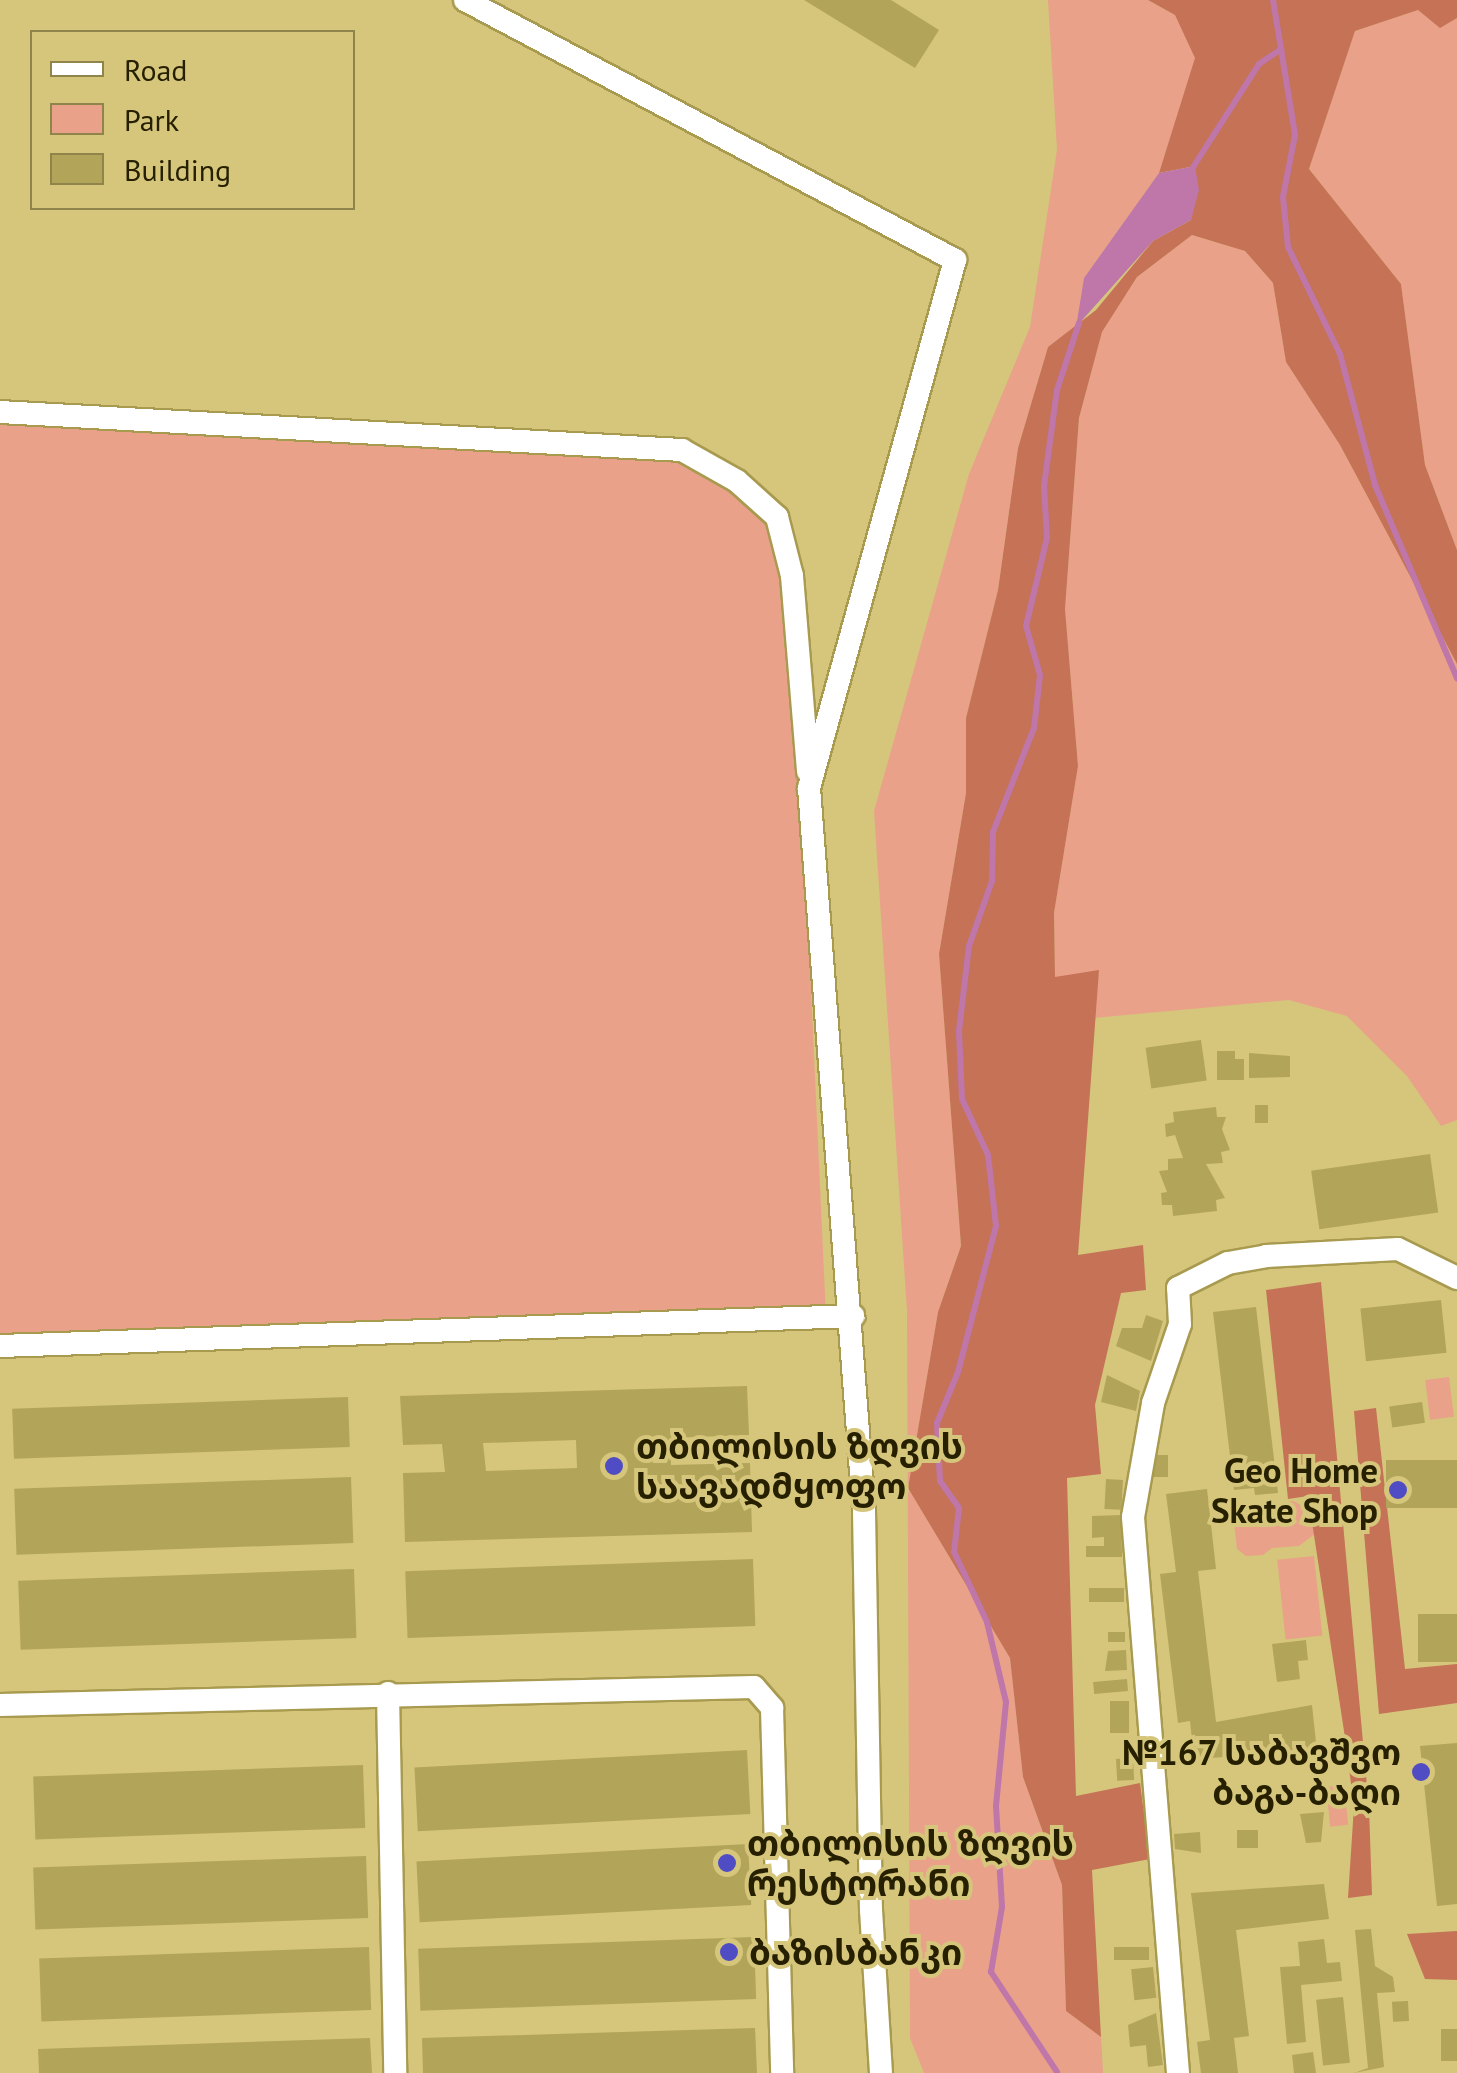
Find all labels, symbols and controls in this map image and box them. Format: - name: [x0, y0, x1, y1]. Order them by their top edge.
- legend: [30, 30, 355, 210]
- text: Road: [124, 50, 188, 89]
- text: Park: [124, 100, 179, 139]
- text: Building: [124, 150, 231, 189]
- place label: თბილისის ზღვის საავადმყოფო: [636, 1425, 963, 1507]
- place label: Geo Home Skate Shop: [1211, 1449, 1378, 1531]
- marker: თბილისის ზღვის საავადმყოფო: [601, 1453, 627, 1479]
- marker: Geo Home Skate Shop: [1387, 1479, 1409, 1501]
- place label: №167 საბავშვო ბაგა-ბაღი: [1120, 1731, 1401, 1813]
- marker: №167 საბავშვო ბაგა-ბაღი: [1410, 1761, 1432, 1783]
- place label: თბილისის ზღვის რესტორანი: [747, 1822, 1074, 1904]
- marker: თბილისის ზღვის რესტორანი: [716, 1852, 738, 1874]
- place label: ბაზისბანკი: [749, 1931, 962, 1973]
- marker: ბაზისბანკი: [718, 1941, 740, 1963]

